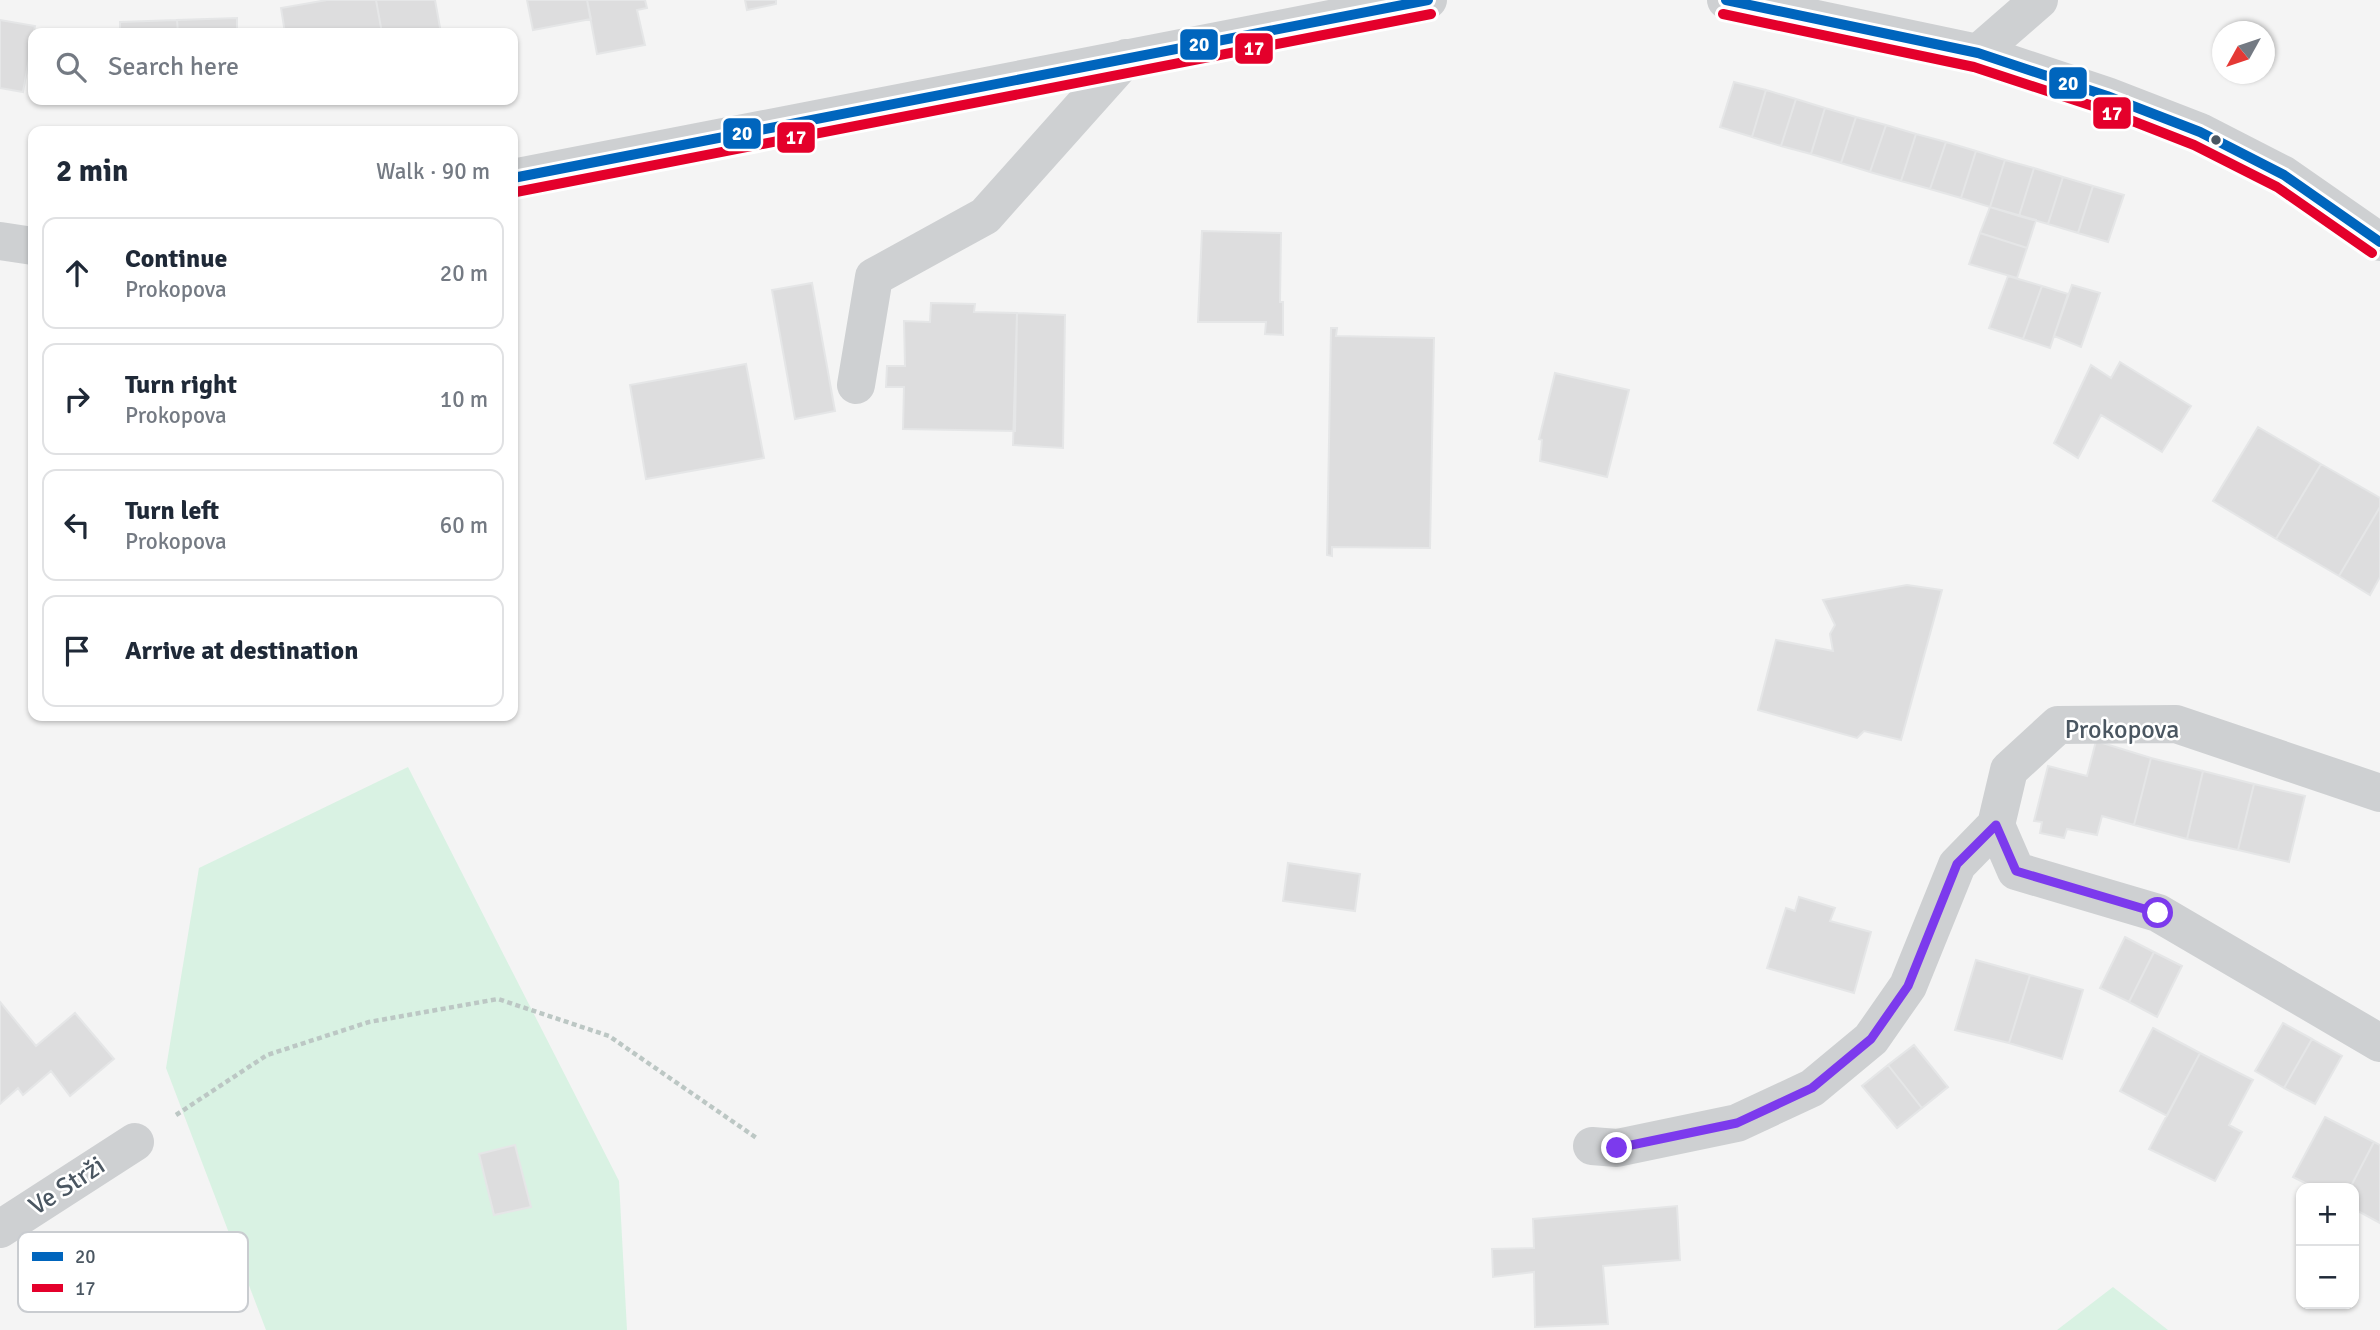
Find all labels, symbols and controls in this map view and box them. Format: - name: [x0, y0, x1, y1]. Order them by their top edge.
- north arrow: [2212, 21, 2275, 84]
- search box: [28, 28, 518, 105]
- line badge: 20: [1179, 28, 1219, 61]
- line badge: 17: [1234, 32, 1274, 65]
- text: 20: [1189, 33, 1209, 57]
- text: 17: [1244, 37, 1264, 61]
- icon: search: [52, 48, 90, 86]
- text: Search here: [108, 51, 239, 83]
- line badge: 20: [2048, 66, 2088, 100]
- text: 20: [2058, 72, 2078, 96]
- line badge: 17: [2092, 96, 2132, 130]
- text: 17: [2102, 102, 2122, 126]
- line badge: 20: [722, 117, 762, 150]
- line badge: 17: [776, 121, 816, 154]
- text: 20: [732, 122, 752, 146]
- text: 17: [786, 126, 806, 150]
- unlabelled marker: [2209, 133, 2223, 147]
- text: 2 min: [56, 153, 128, 190]
- text: Walk · 90 m: [376, 157, 490, 186]
- text: Continue: [125, 243, 227, 275]
- icon: ahead: [58, 254, 96, 292]
- text: 20 m: [440, 259, 488, 288]
- text: Prokopova: [125, 275, 227, 304]
- text: Turn right: [125, 369, 237, 401]
- icon: right: [58, 380, 96, 418]
- text: 10 m: [440, 385, 488, 414]
- text: Prokopova: [125, 401, 227, 430]
- text: Turn left: [125, 495, 219, 527]
- icon: left: [58, 506, 96, 544]
- text: 60 m: [440, 511, 488, 540]
- text: Prokopova: [125, 527, 227, 556]
- icon: arrive: [58, 632, 96, 670]
- text: Arrive at destination: [125, 635, 358, 667]
- street label: Prokopova: [2064, 714, 2180, 746]
- route start: [2142, 897, 2173, 928]
- route end: [1601, 1132, 1632, 1163]
- street label: Ve Strži: [23, 1150, 111, 1222]
- map controls: [2296, 1183, 2359, 1309]
- button: +: [2296, 1183, 2359, 1246]
- legend: [18, 1232, 248, 1312]
- text: 20: [75, 1245, 96, 1269]
- button: −: [2296, 1246, 2359, 1309]
- text: 17: [75, 1277, 96, 1301]

